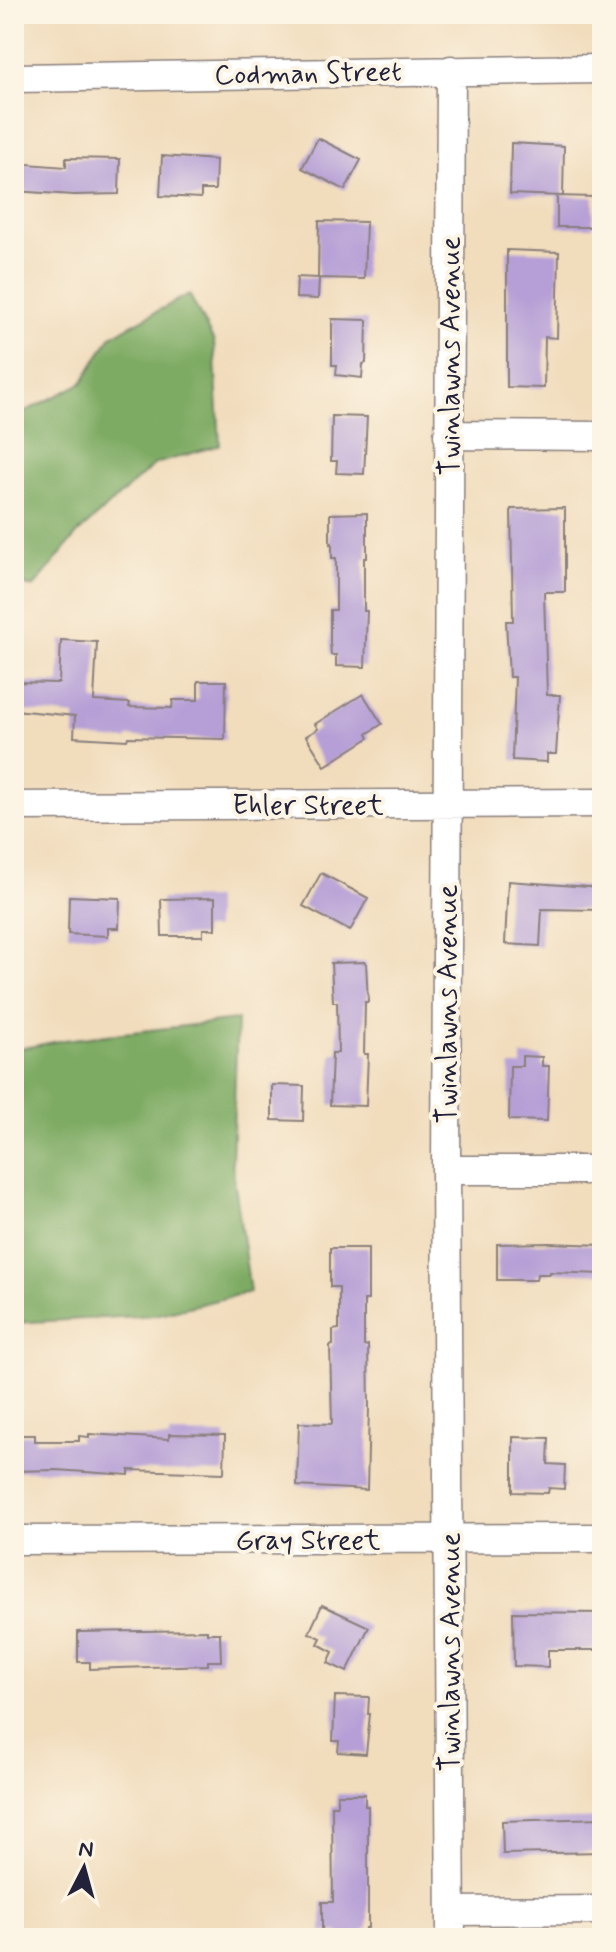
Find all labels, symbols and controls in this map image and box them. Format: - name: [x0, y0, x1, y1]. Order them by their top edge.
- street label: Codman Street: [214, 54, 402, 95]
- street label: Twinlawns Avenue: [433, 236, 470, 476]
- street label: Ehler Street: [232, 788, 384, 825]
- street label: Twinlawns Avenue: [430, 884, 467, 1124]
- street label: Gray Street: [235, 1523, 381, 1560]
- street label: Twinlawns Avenue: [433, 1532, 470, 1772]
- north arrow: [44, 1828, 124, 1908]
- text: N: [77, 1835, 95, 1865]

